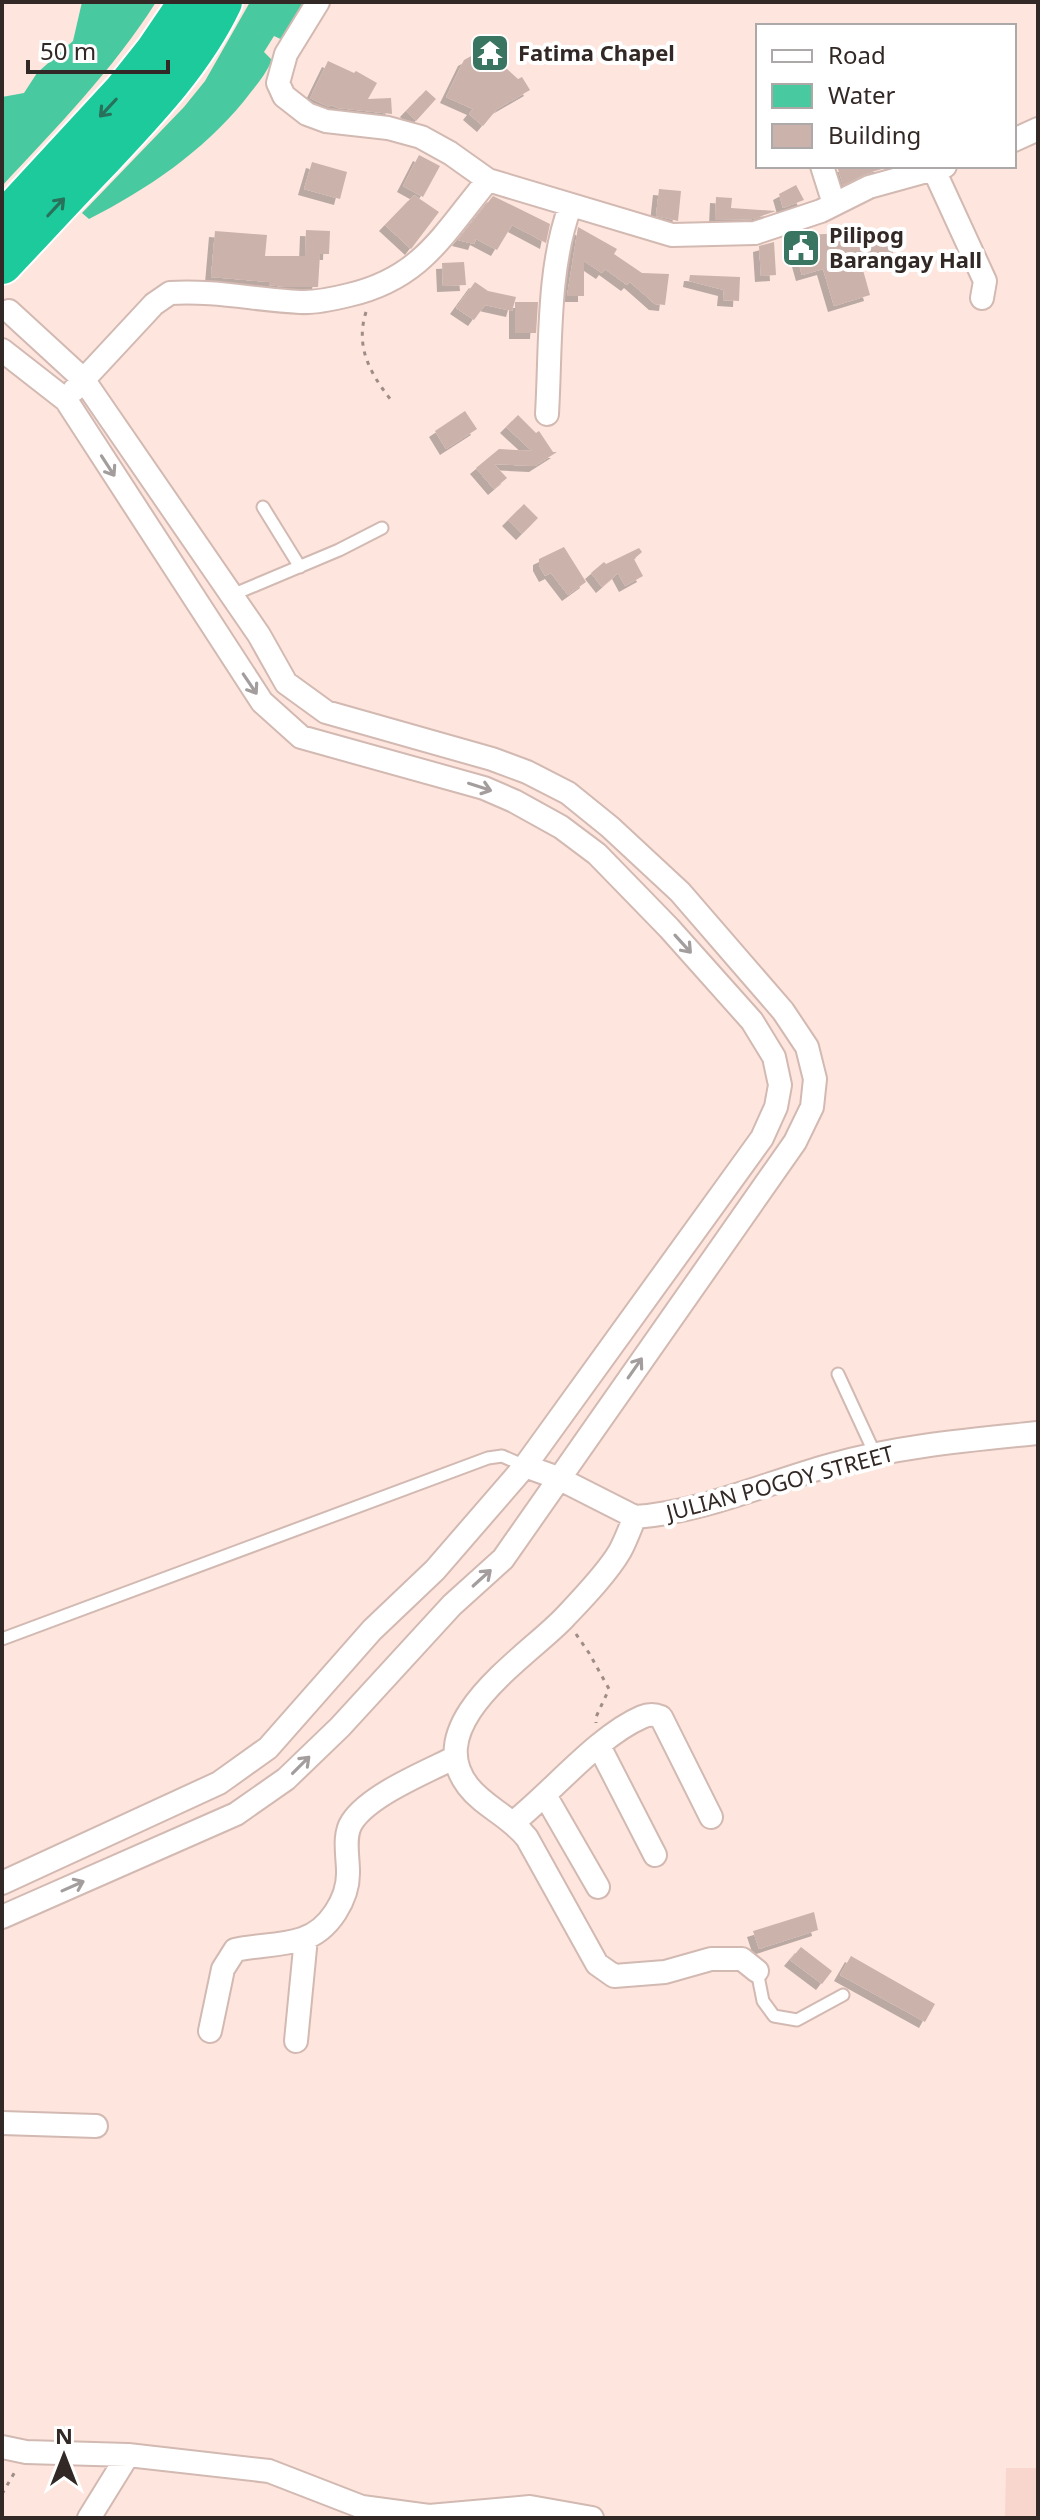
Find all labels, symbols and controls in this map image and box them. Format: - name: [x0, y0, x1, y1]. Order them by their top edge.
- scale bar: [28, 24, 168, 74]
- legend: [756, 24, 1016, 168]
- temple icon: Fatima Chapel: [469, 32, 511, 74]
- text: 50 m: [40, 34, 96, 67]
- place label: Fatima Chapel: [518, 37, 675, 67]
- text: Road: [828, 38, 886, 71]
- text: Water: [828, 78, 896, 111]
- one-way arrow: [98, 98, 117, 118]
- text: Building: [828, 118, 921, 151]
- one-way arrow: [46, 197, 65, 217]
- place label: Pilipog Barangay Hall: [829, 219, 982, 274]
- public building icon: Pilipog Barangay Hall: [780, 227, 822, 269]
- one-way arrow: [100, 454, 117, 476]
- one-way arrow: [242, 672, 258, 694]
- one-way arrow: [467, 781, 492, 796]
- one-way arrow: [674, 933, 692, 953]
- one-way arrow: [627, 1358, 643, 1380]
- street label: JULIAN POGOY STREET: [661, 1437, 897, 1527]
- one-way arrow: [472, 1568, 492, 1587]
- one-way arrow: [291, 1755, 311, 1774]
- one-way arrow: [61, 1877, 85, 1892]
- north arrow: [24, 2416, 104, 2496]
- text: N: [55, 2420, 73, 2450]

